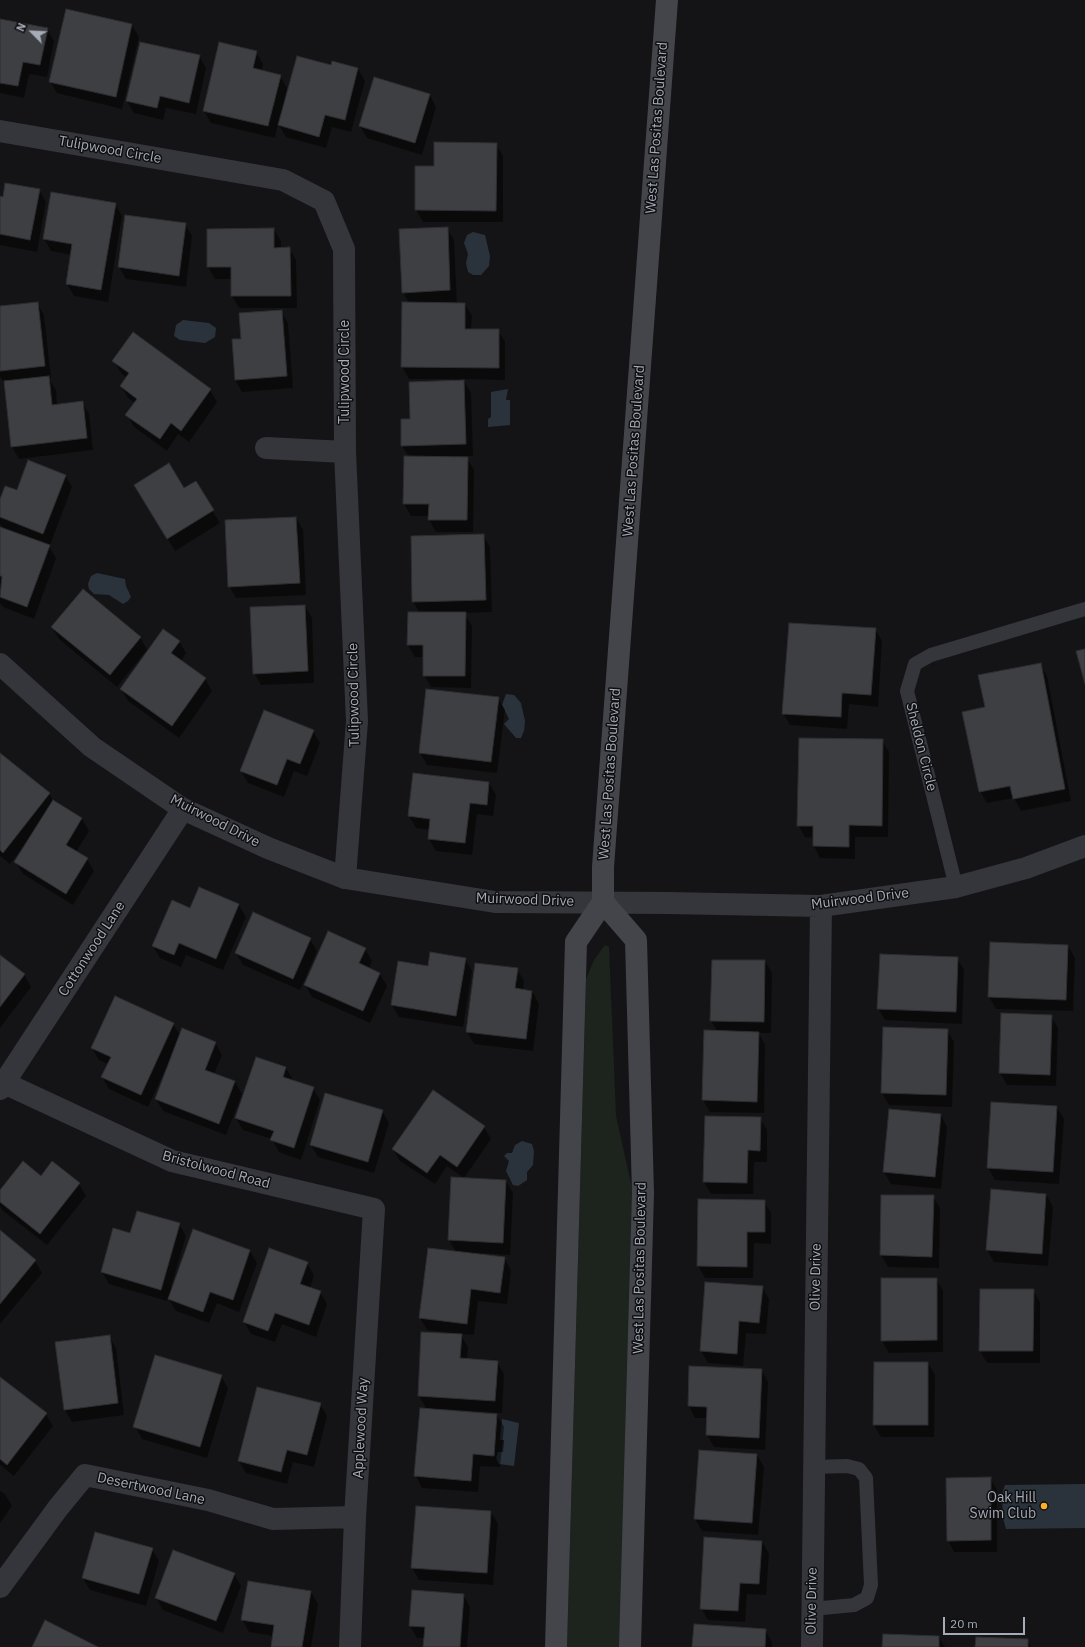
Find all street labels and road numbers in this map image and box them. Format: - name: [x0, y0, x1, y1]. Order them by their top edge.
- street label: West Las Positas Boulevard: [643, 42, 671, 214]
- street label: Tulipwood Circle: [57, 133, 163, 167]
- street label: Tulipwood Circle: [337, 320, 353, 424]
- street label: West Las Positas Boulevard: [620, 365, 648, 537]
- street label: Tulipwood Circle: [345, 643, 363, 747]
- street label: West Las Positas Boulevard: [596, 688, 624, 860]
- street label: Sheldon Circle: [902, 701, 940, 793]
- street label: Muirwood Drive: [167, 791, 263, 851]
- street label: Muirwood Drive: [810, 885, 910, 913]
- street label: Muirwood Drive: [476, 890, 574, 910]
- street label: Cottonwood Lane: [55, 898, 129, 1000]
- street label: Bristolwood Road: [160, 1148, 272, 1192]
- street label: West Las Positas Boulevard: [630, 1182, 650, 1354]
- street label: Olive Drive: [807, 1243, 825, 1311]
- street label: Applewood Way: [350, 1377, 372, 1479]
- street label: Desertwood Lane: [96, 1469, 206, 1509]
- street label: Olive Drive: [803, 1567, 821, 1635]

